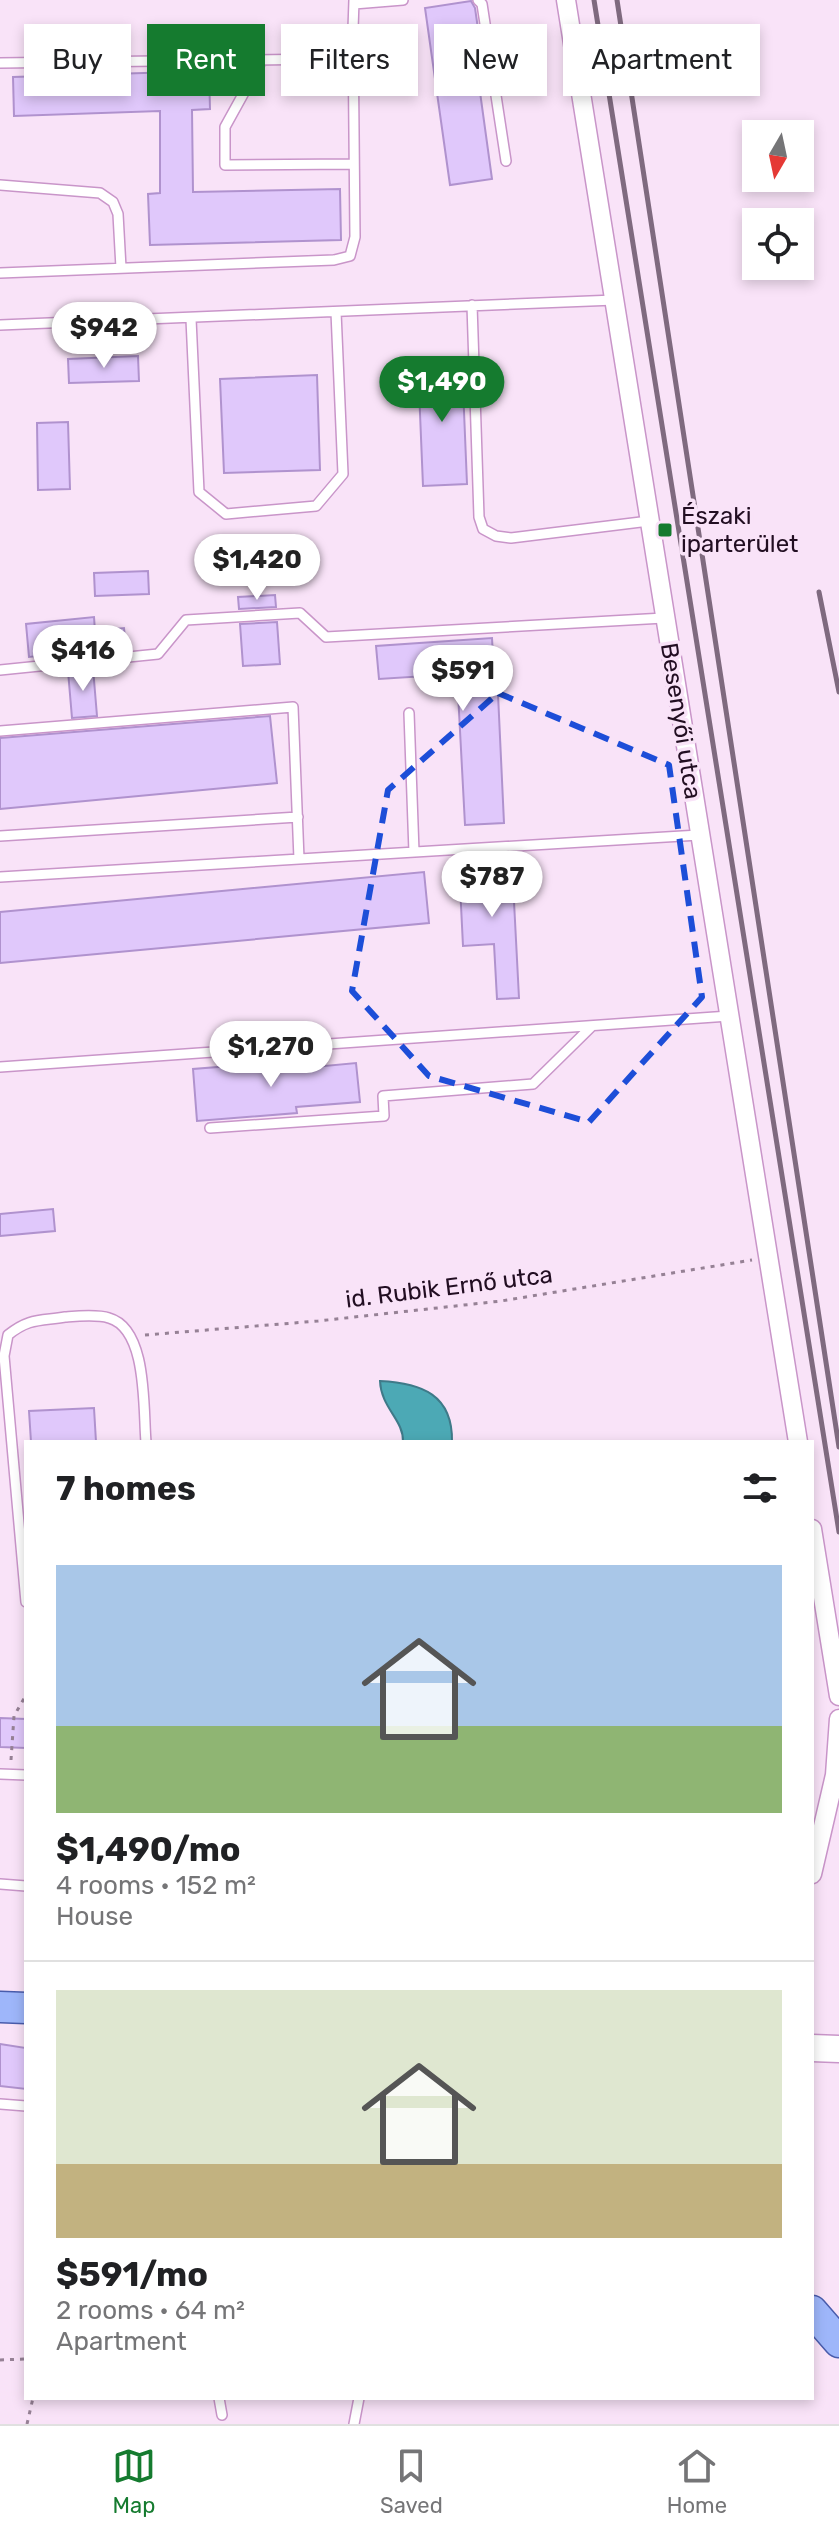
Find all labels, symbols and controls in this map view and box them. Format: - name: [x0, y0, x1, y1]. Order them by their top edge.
- chip: Buy: [24, 24, 131, 96]
- chip: Rent: [147, 24, 265, 96]
- chip: Filters: [281, 24, 418, 96]
- chip: New: [434, 24, 547, 96]
- chip: Apartment: [563, 24, 760, 96]
- north arrow: [742, 120, 814, 192]
- map controls: [742, 120, 814, 280]
- button: locate: [742, 208, 814, 280]
- pin: $942: [57, 302, 151, 370]
- text: $942: [70, 312, 138, 343]
- pin: $1,490: [377, 356, 507, 424]
- text: $1,490: [397, 366, 487, 397]
- place label: Északi iparterület: [681, 502, 798, 558]
- marker: Északi iparterület: [656, 521, 674, 539]
- pin: $1,420: [192, 534, 322, 602]
- text: $1,420: [212, 544, 302, 575]
- pin: $416: [36, 625, 130, 693]
- text: $416: [51, 635, 115, 666]
- street label: Besenyői utca: [655, 641, 707, 801]
- pin: $591: [416, 645, 510, 713]
- text: $591: [431, 655, 495, 686]
- pin: $787: [445, 851, 539, 919]
- text: $787: [460, 861, 524, 892]
- pin: $1,270: [206, 1021, 336, 1089]
- text: $1,270: [228, 1031, 315, 1062]
- street label: id. Rubik Ernő utca: [344, 1260, 554, 1314]
- icon: filters: [738, 1466, 782, 1510]
- text: 7 homes: [56, 1468, 196, 1509]
- icon: home: [347, 1617, 491, 1761]
- text: $1,490/mo: [56, 1829, 241, 1870]
- text: 4 rooms · 152 m²: [56, 1870, 256, 1901]
- text: House: [56, 1901, 133, 1932]
- icon: home: [347, 2042, 491, 2186]
- text: $591/mo: [56, 2254, 208, 2295]
- text: 2 rooms · 64 m²: [56, 2295, 245, 2326]
- text: Apartment: [56, 2326, 187, 2357]
- tab: Map: [112, 2444, 156, 2519]
- tab: Saved: [380, 2444, 443, 2519]
- tab: Home: [667, 2444, 727, 2519]

